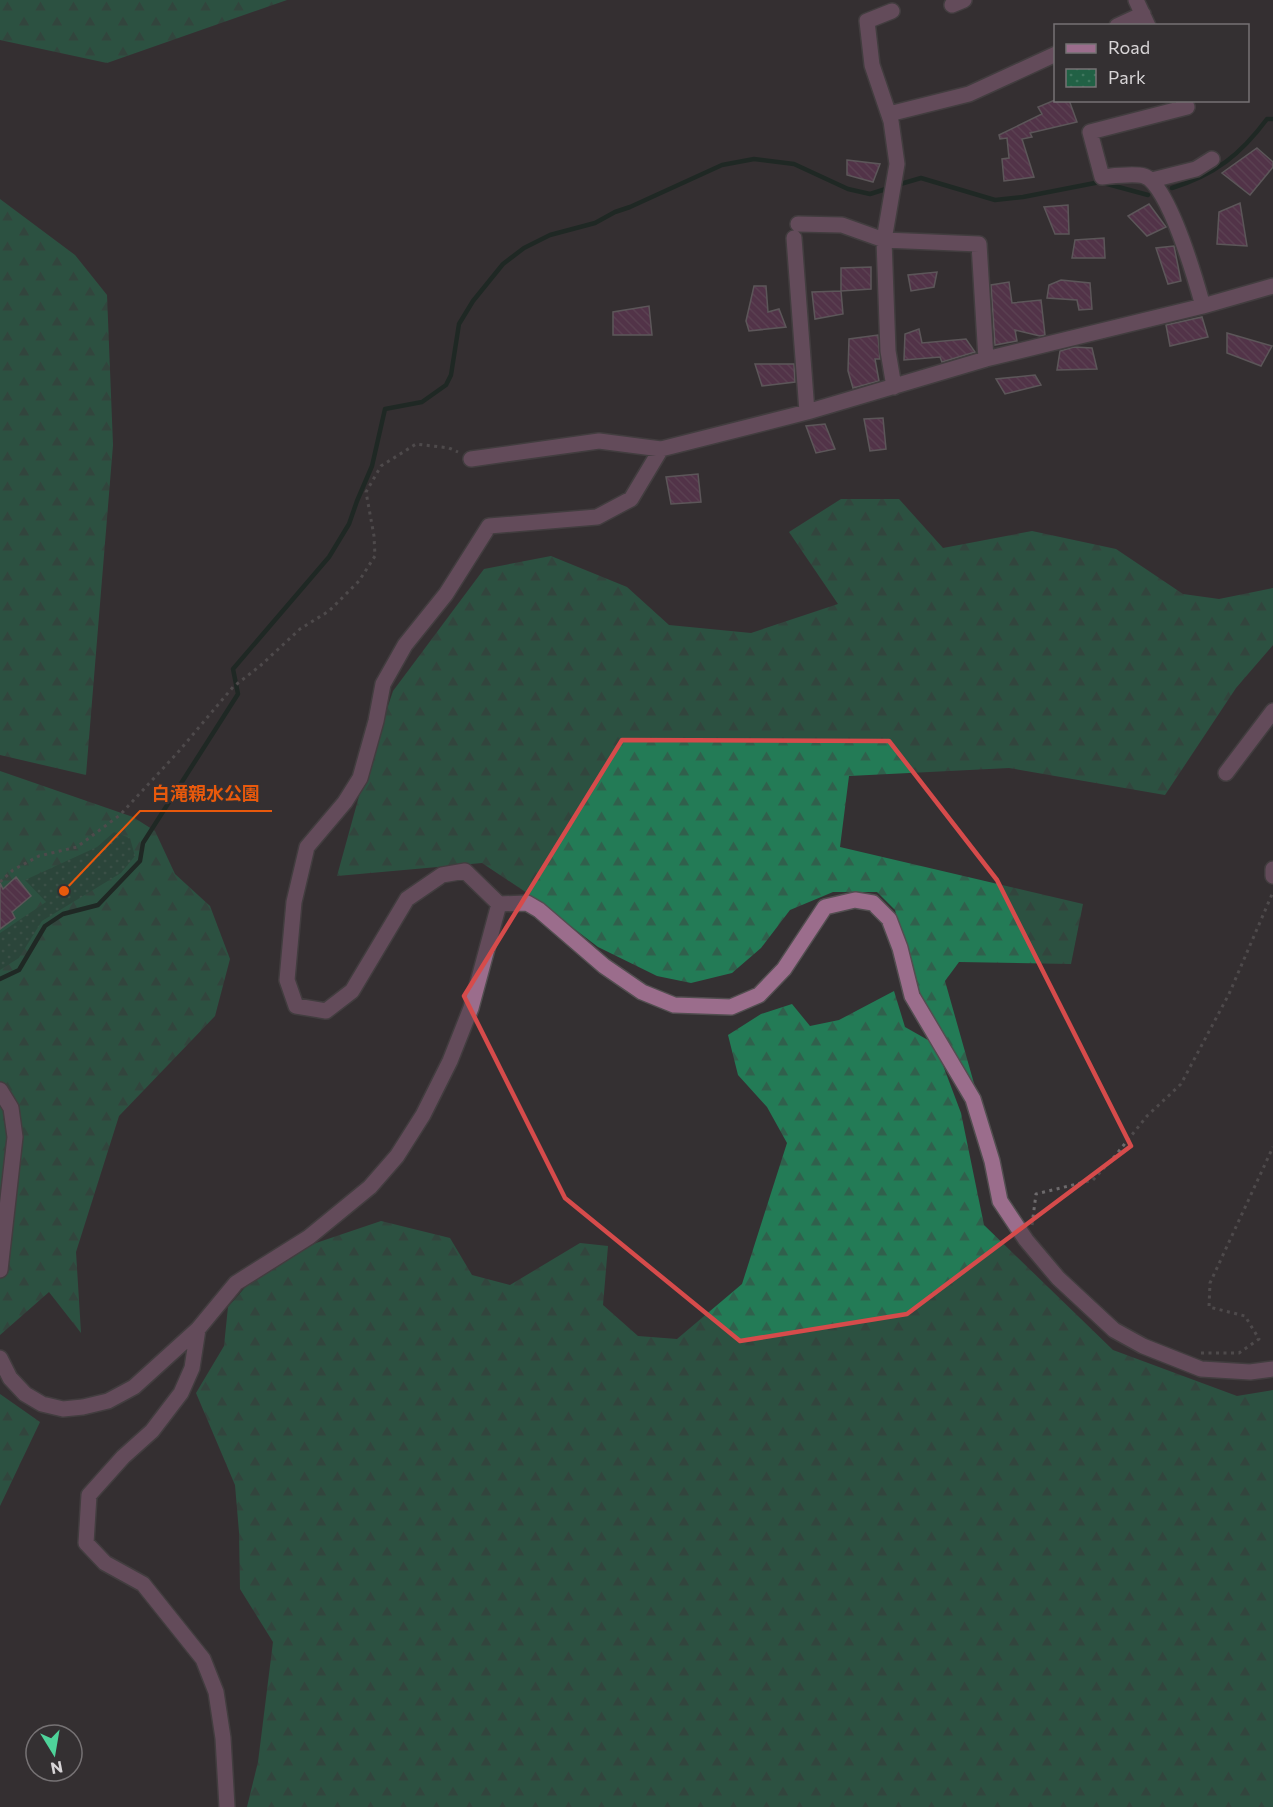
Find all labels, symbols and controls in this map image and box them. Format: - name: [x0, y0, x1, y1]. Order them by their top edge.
- legend: [1054, 24, 1249, 102]
- text: Road: [1108, 36, 1150, 58]
- text: Park: [1108, 66, 1146, 88]
- callout: 白滝親水公園: [140, 775, 272, 811]
- text: 白滝親水公園: [152, 782, 260, 804]
- north arrow: [24, 1723, 84, 1783]
- text: N: [49, 1758, 65, 1779]

